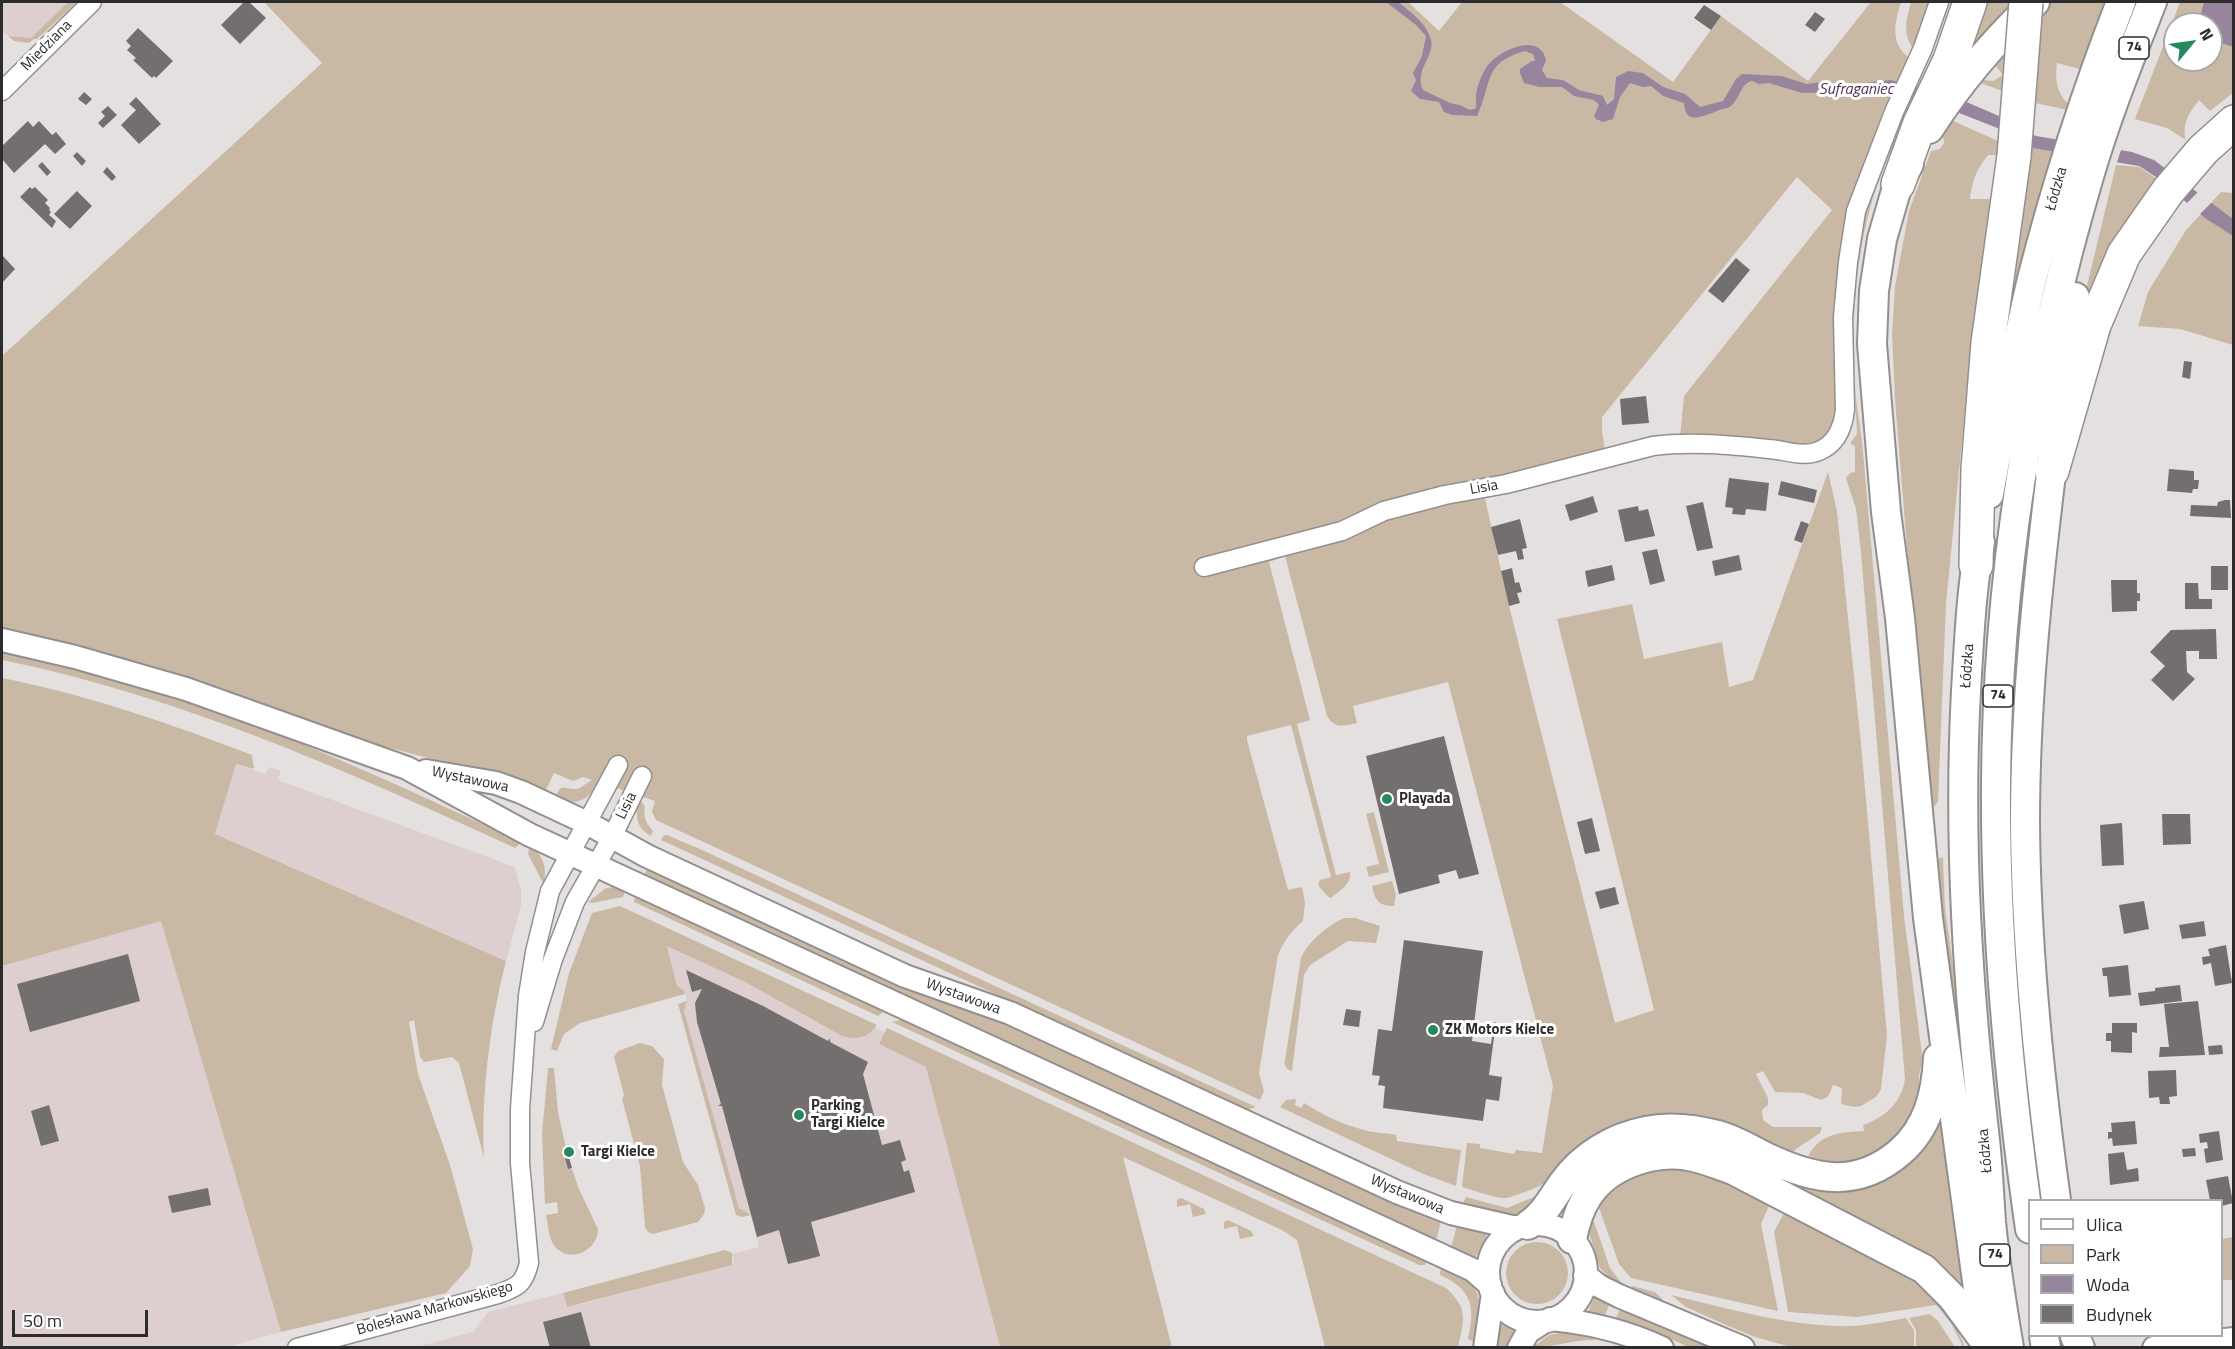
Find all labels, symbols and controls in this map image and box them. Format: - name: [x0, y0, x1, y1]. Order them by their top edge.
- north arrow: [2163, 12, 2223, 72]
- street label: Miedziana: [18, 17, 76, 75]
- text: N: [2194, 24, 2220, 45]
- road number: 74: [2119, 37, 2149, 59]
- water label: Sufraganiec: [1819, 80, 1893, 100]
- street label: Łódzka: [2042, 165, 2072, 213]
- street label: Lisia: [1469, 477, 1499, 499]
- street label: Łódzka: [1957, 643, 1979, 689]
- road number: 74: [1983, 685, 2013, 707]
- street label: Wystawowa: [430, 763, 510, 797]
- street label: Lisia: [613, 789, 641, 823]
- place label: Playada: [1399, 790, 1450, 808]
- marker: Playada: [1380, 792, 1394, 806]
- street label: Wystawowa: [923, 975, 1003, 1019]
- place label: ZK Motors Kielce: [1445, 1021, 1554, 1039]
- marker: ZK Motors Kielce: [1426, 1023, 1440, 1037]
- place label: Parking Targi Kielce: [811, 1097, 885, 1132]
- marker: Parking Targi Kielce: [792, 1108, 806, 1122]
- street label: Łódzka: [1975, 1128, 1997, 1174]
- place label: Targi Kielce: [581, 1143, 655, 1161]
- marker: Targi Kielce: [562, 1145, 576, 1159]
- street label: Wystawowa: [1367, 1171, 1447, 1219]
- legend: [2028, 1199, 2223, 1337]
- text: Ulica: [2086, 1211, 2123, 1238]
- text: Park: [2086, 1241, 2120, 1268]
- road number: 74: [1980, 1244, 2010, 1266]
- text: Woda: [2086, 1271, 2130, 1298]
- street label: Bolesława Markowskiego: [355, 1278, 515, 1340]
- scale bar: [15, 1298, 152, 1336]
- text: Budynek: [2086, 1301, 2152, 1328]
- text: 50 m: [23, 1307, 62, 1334]

